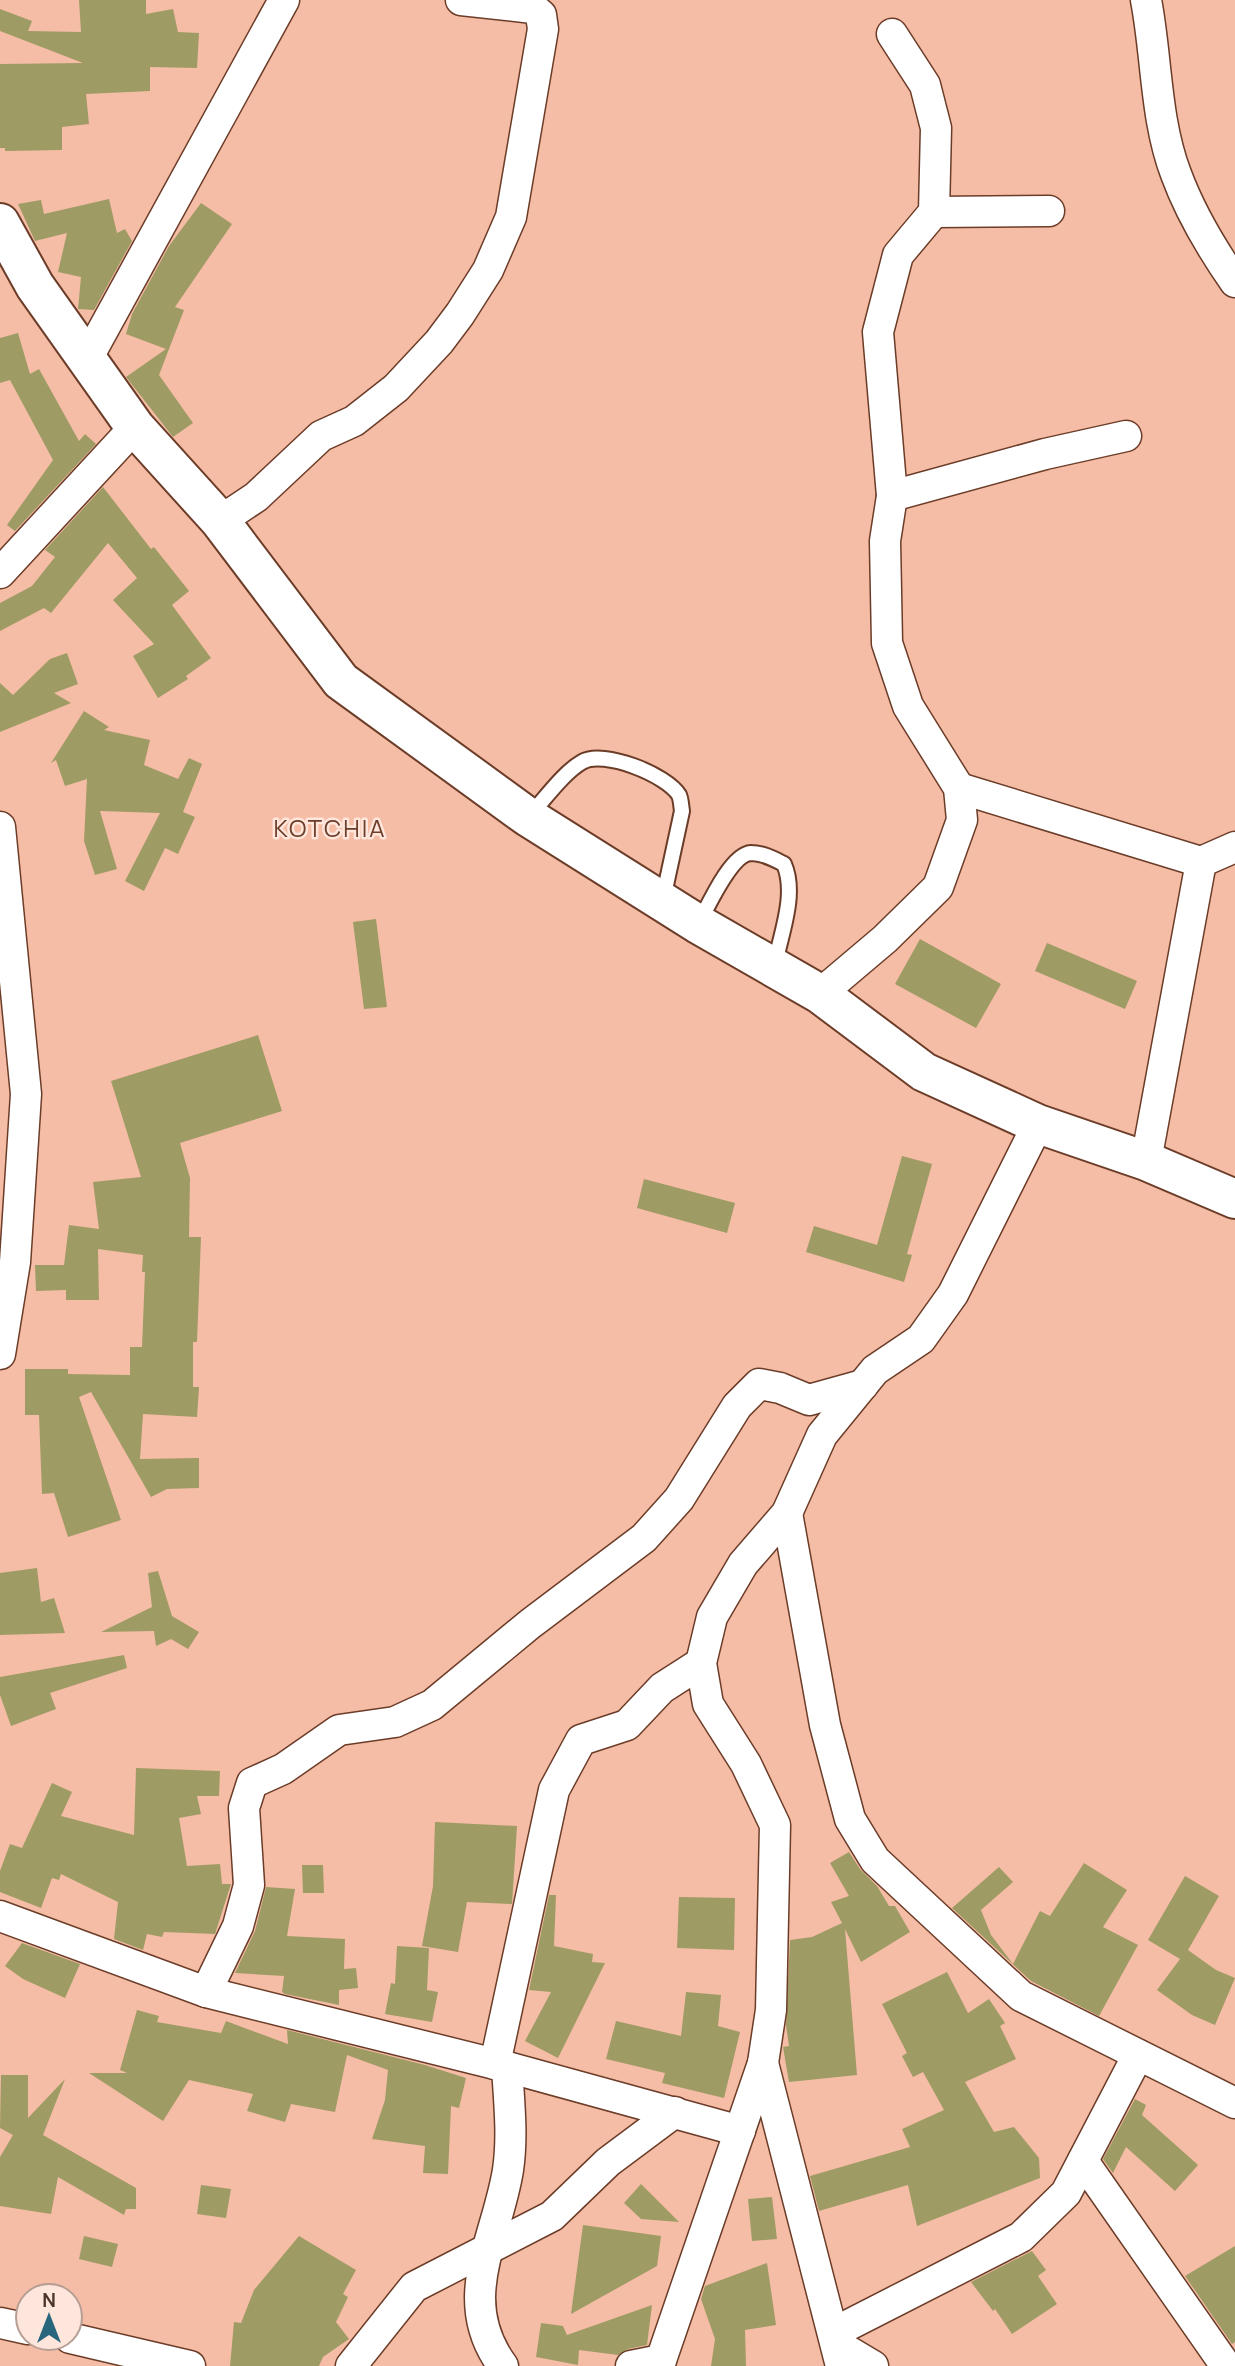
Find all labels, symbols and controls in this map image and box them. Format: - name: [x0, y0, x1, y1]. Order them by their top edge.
- district label: KOTCHIA: [273, 811, 387, 844]
- north arrow: [14, 2282, 84, 2352]
- text: N: [42, 2287, 56, 2313]

